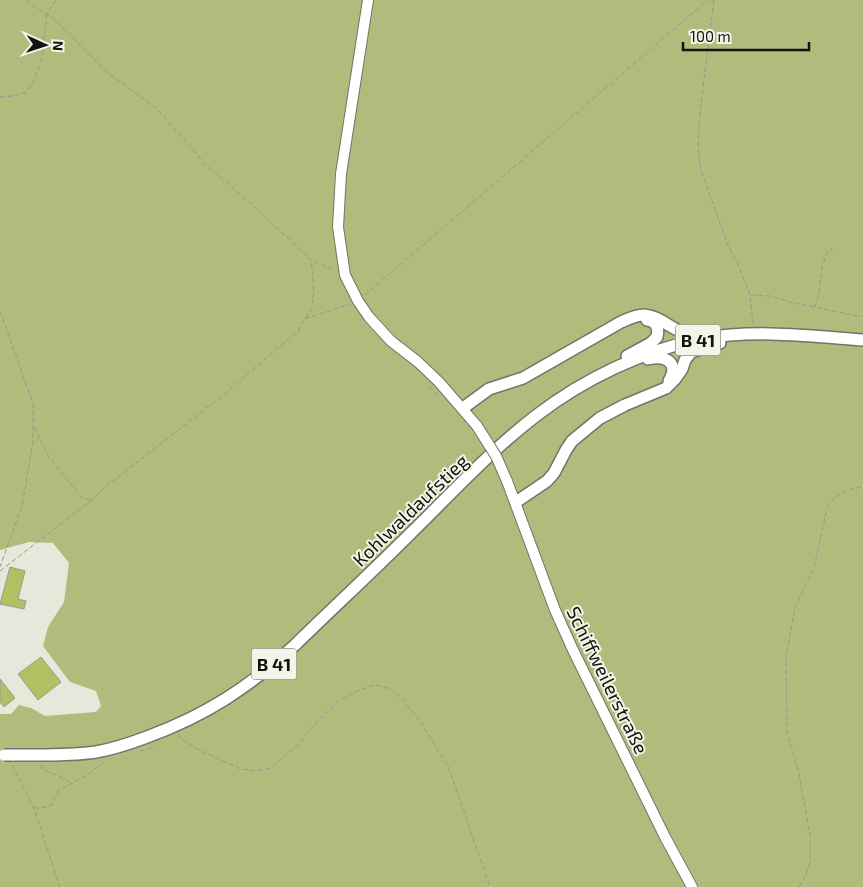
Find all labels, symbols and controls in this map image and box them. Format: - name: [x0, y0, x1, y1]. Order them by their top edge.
- north arrow: [20, 20, 70, 70]
- scale bar: [683, 20, 809, 52]
- text: 100 m: [690, 27, 731, 45]
- text: N: [50, 40, 67, 51]
- road number: B 41: [676, 324, 720, 356]
- street label: Kohlwaldaufstieg: [347, 449, 473, 571]
- street label: Schiffweilerstraße: [562, 603, 654, 757]
- road number: B 41: [252, 649, 296, 680]

